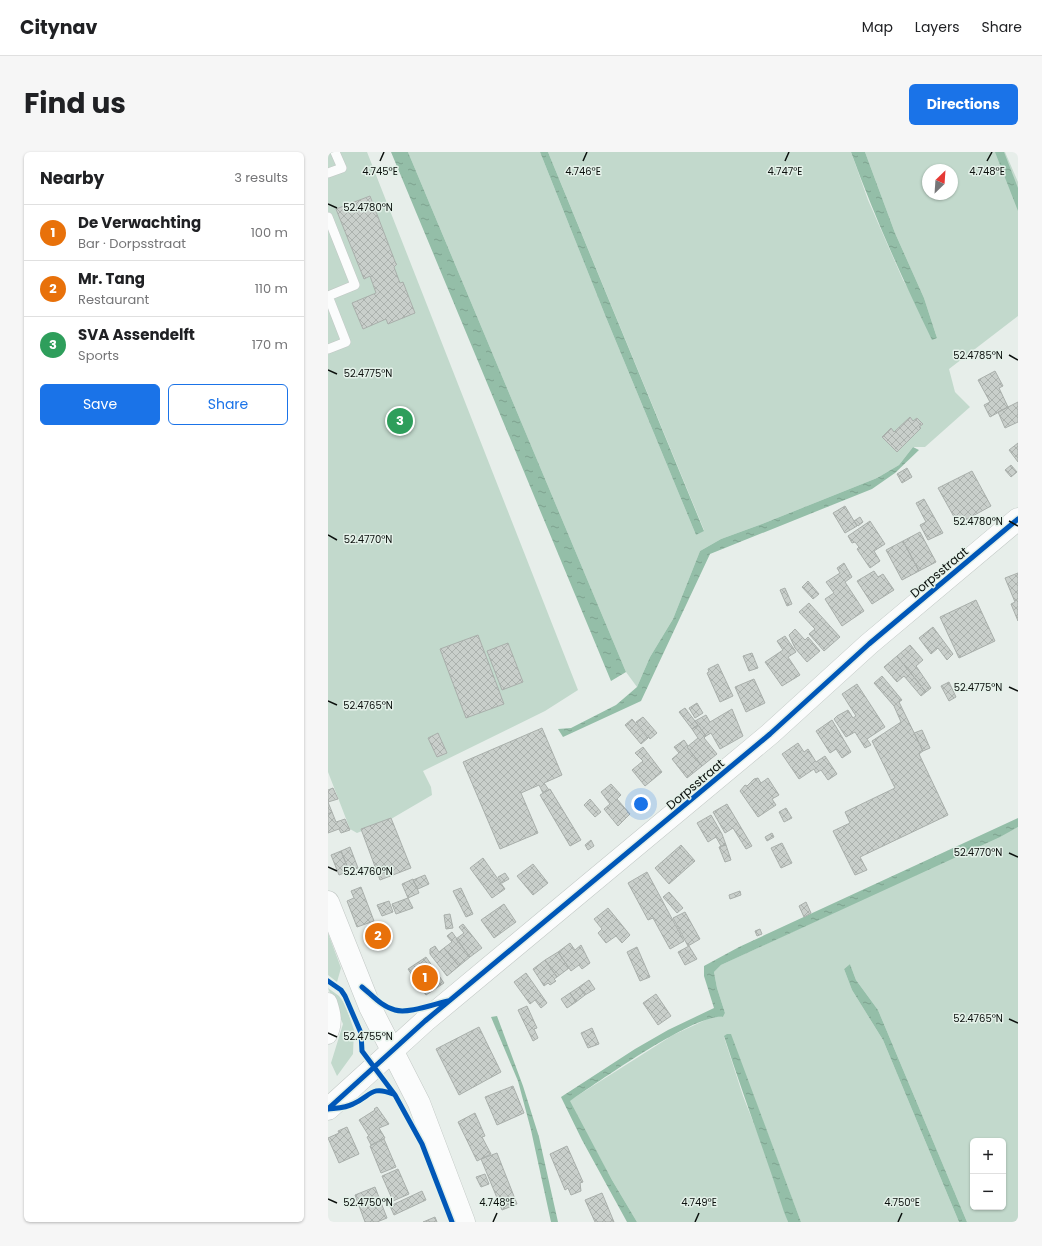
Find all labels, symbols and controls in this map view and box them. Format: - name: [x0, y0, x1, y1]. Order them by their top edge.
- text: Citynav: [20, 14, 97, 41]
- text: Map: [862, 17, 893, 37]
- text: Layers: [915, 17, 959, 37]
- text: Share: [981, 17, 1022, 37]
- text: Find us: [24, 84, 126, 123]
- button: Directions: [909, 84, 1018, 125]
- text: 4.745°E: [362, 164, 398, 179]
- text: 4.746°E: [565, 164, 601, 179]
- text: 4.747°E: [768, 164, 802, 179]
- north arrow: [922, 164, 958, 200]
- text: 4.748°E: [969, 164, 1005, 179]
- text: Nearby: [40, 166, 104, 190]
- text: 3 results: [234, 168, 288, 187]
- text: 52.4780°N: [343, 200, 393, 215]
- text: De Verwachting: [78, 212, 201, 233]
- text: 1: [51, 223, 55, 242]
- text: 100 m: [251, 223, 288, 242]
- text: Bar · Dorpsstraat: [78, 234, 186, 253]
- text: Mr. Tang: [78, 268, 145, 289]
- text: 2: [49, 279, 57, 298]
- text: 110 m: [255, 279, 288, 298]
- text: Restaurant: [78, 290, 149, 309]
- text: SVA Assendelft: [78, 324, 195, 345]
- text: 3: [49, 335, 57, 354]
- text: 170 m: [252, 335, 288, 354]
- text: Sports: [78, 346, 119, 365]
- text: 52.4785°N: [953, 348, 1003, 363]
- text: 52.4775°N: [344, 366, 392, 381]
- button: Save: [40, 384, 160, 425]
- button: Share: [168, 384, 288, 425]
- pin: 3: [387, 406, 413, 436]
- text: 52.4780°N: [953, 514, 1003, 529]
- text: 52.4770°N: [344, 532, 392, 547]
- street label: Dorpsstraat: [906, 543, 972, 601]
- text: 52.4775°N: [954, 680, 1002, 695]
- text: 52.4765°N: [343, 698, 393, 713]
- street label: Dorpsstraat: [662, 755, 728, 813]
- your location: [631, 794, 651, 814]
- text: 52.4770°N: [954, 845, 1002, 860]
- text: 52.4760°N: [343, 864, 393, 879]
- pin: 2: [365, 921, 391, 951]
- pin: 1: [412, 963, 438, 993]
- text: 52.4765°N: [953, 1011, 1003, 1026]
- text: 52.4755°N: [343, 1029, 393, 1044]
- map controls: [970, 1138, 1006, 1210]
- button: +: [970, 1138, 1006, 1174]
- button: −: [970, 1174, 1006, 1210]
- text: 52.4750°N: [343, 1195, 393, 1210]
- text: 4.748°E: [479, 1195, 515, 1210]
- text: 4.749°E: [681, 1195, 717, 1210]
- text: 4.750°E: [884, 1195, 920, 1210]

